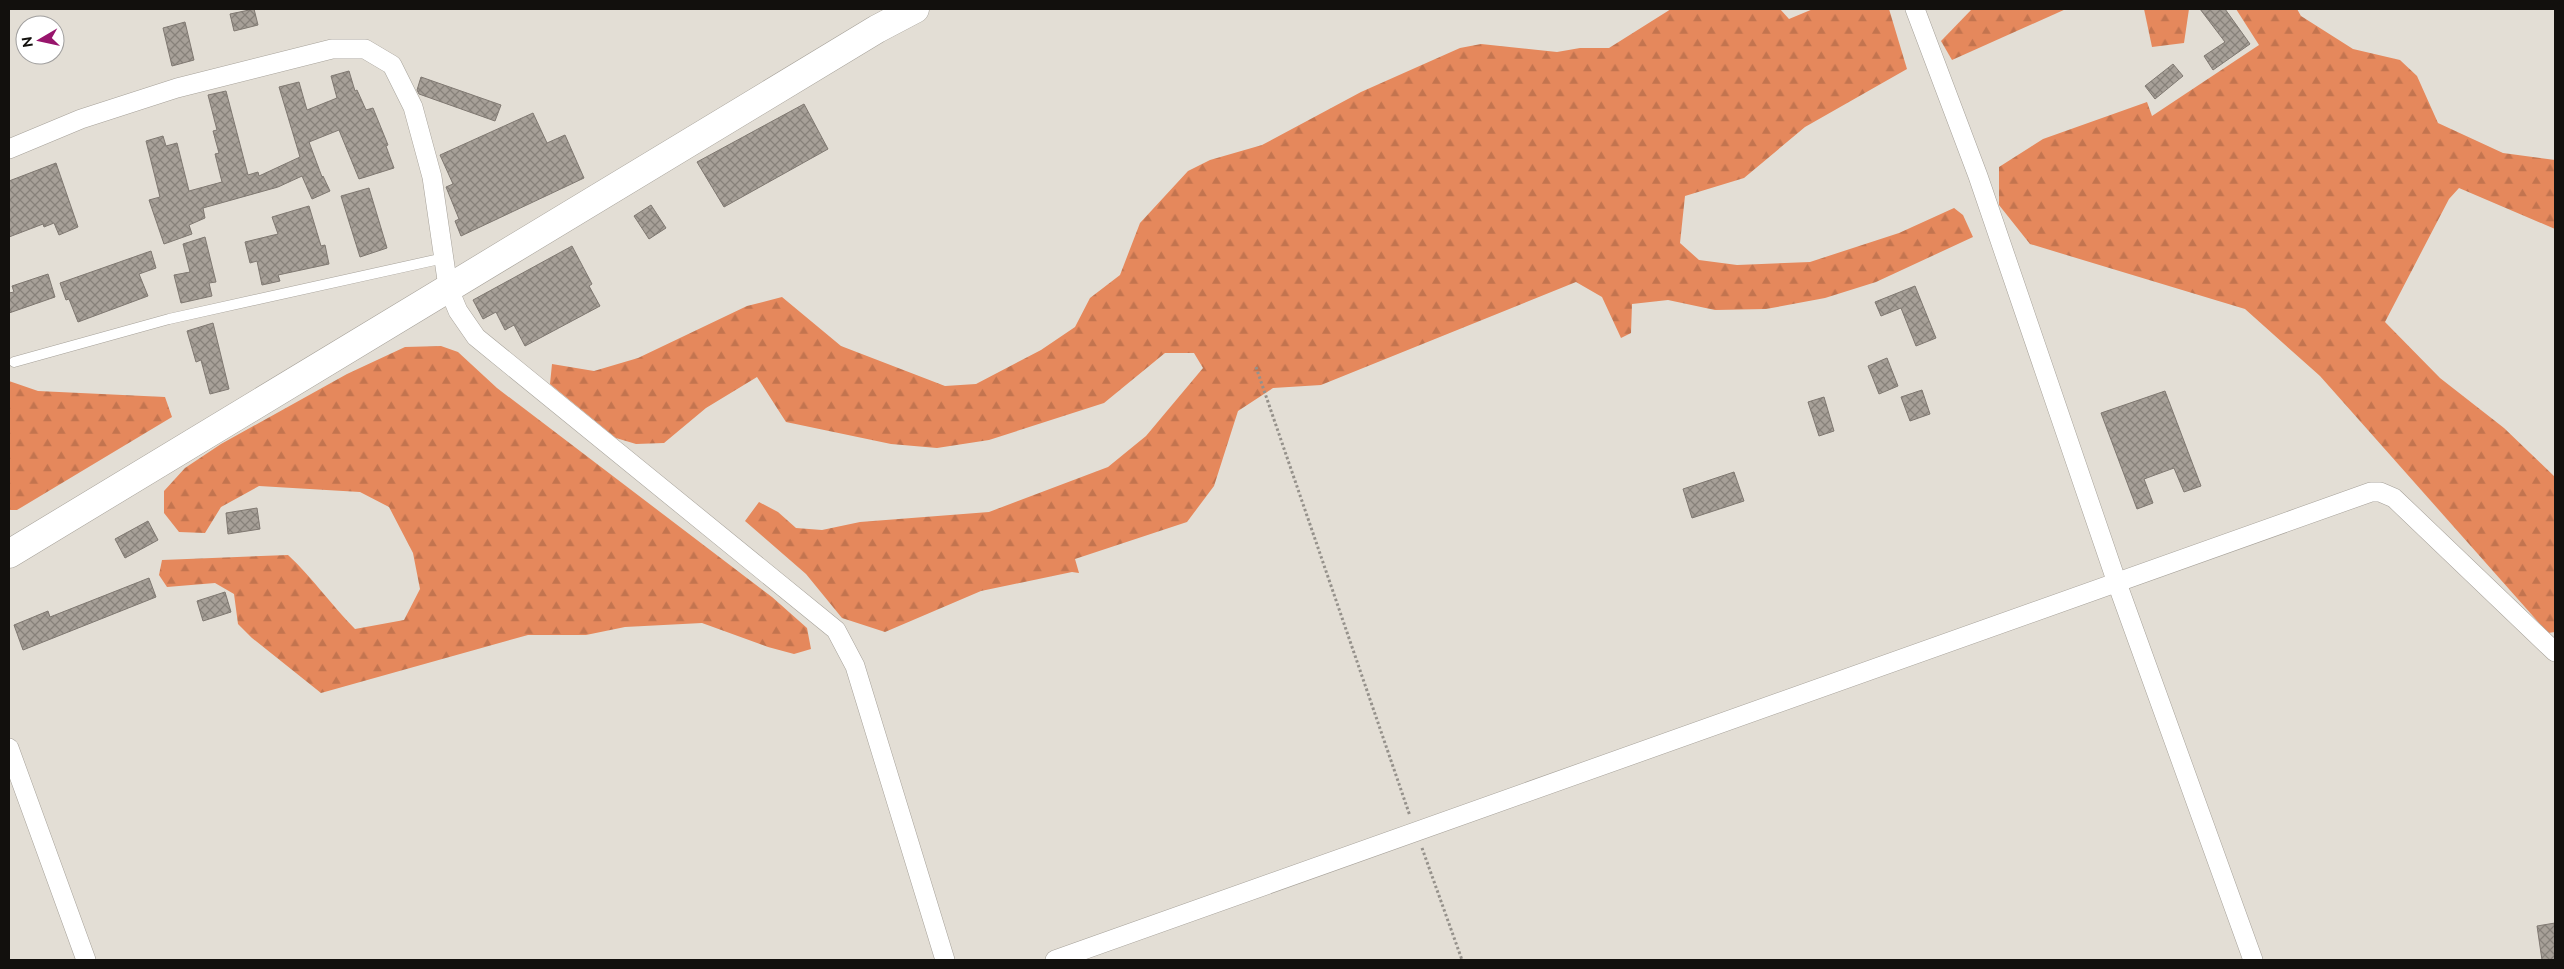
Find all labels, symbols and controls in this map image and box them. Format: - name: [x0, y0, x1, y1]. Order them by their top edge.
- north arrow: [15, 15, 65, 65]
- text: N: [18, 36, 36, 49]

